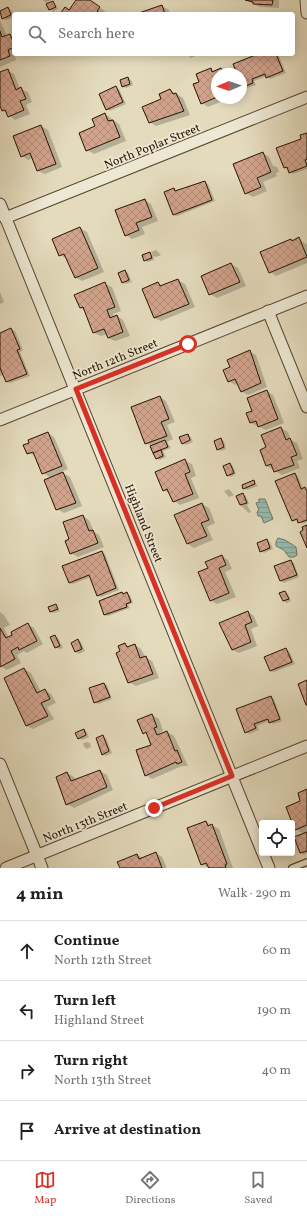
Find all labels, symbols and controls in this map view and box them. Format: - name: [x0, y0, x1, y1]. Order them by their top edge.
- search box: [12, 12, 295, 56]
- icon: search: [26, 23, 48, 45]
- text: Search here: [58, 24, 135, 45]
- north arrow: [211, 68, 247, 104]
- street label: North Poplar Street: [102, 120, 203, 174]
- route start: [179, 335, 197, 353]
- street label: North 12th Street: [70, 336, 160, 384]
- street label: Highland Street: [120, 482, 166, 565]
- street label: North 13th Street: [41, 799, 130, 847]
- route end: [145, 799, 163, 817]
- map controls: [259, 820, 295, 856]
- button: locate: [259, 820, 295, 856]
- text: 4 min: [16, 883, 63, 906]
- text: Walk · 290 m: [218, 885, 291, 903]
- text: Continue: [54, 931, 119, 952]
- icon: ahead: [16, 940, 38, 962]
- text: 60 m: [263, 942, 291, 960]
- text: North 12th Street: [54, 952, 152, 970]
- text: Turn left: [54, 991, 116, 1012]
- icon: left: [16, 1000, 38, 1022]
- text: 190 m: [257, 1002, 291, 1020]
- text: Highland Street: [54, 1012, 144, 1030]
- text: Turn right: [54, 1051, 128, 1072]
- icon: right: [16, 1060, 38, 1082]
- text: 40 m: [262, 1062, 291, 1080]
- text: North 13th Street: [54, 1072, 152, 1090]
- icon: arrive: [16, 1120, 38, 1142]
- text: Arrive at destination: [54, 1120, 201, 1141]
- tab: Map: [34, 1169, 56, 1208]
- tab: Directions: [125, 1169, 176, 1208]
- tab: Saved: [244, 1169, 273, 1208]

